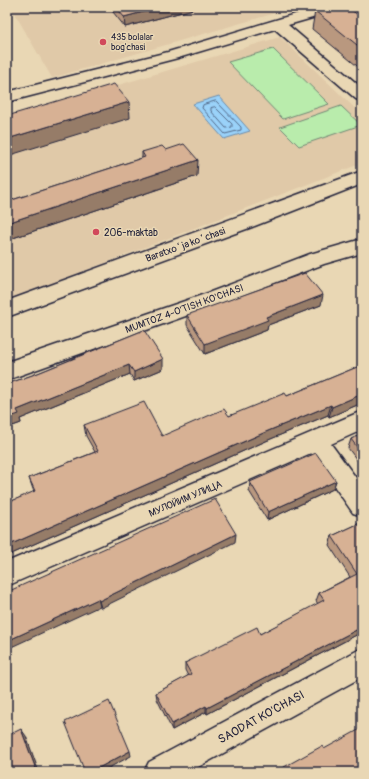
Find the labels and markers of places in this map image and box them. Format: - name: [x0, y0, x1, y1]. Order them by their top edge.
- place label: 435 bolalar bog'chasi: [111, 32, 154, 53]
- marker: 435 bolalar bog'chasi: [98, 37, 108, 47]
- marker: 206-maktab: [91, 227, 101, 237]
- place label: 206-maktab: [104, 227, 158, 239]

